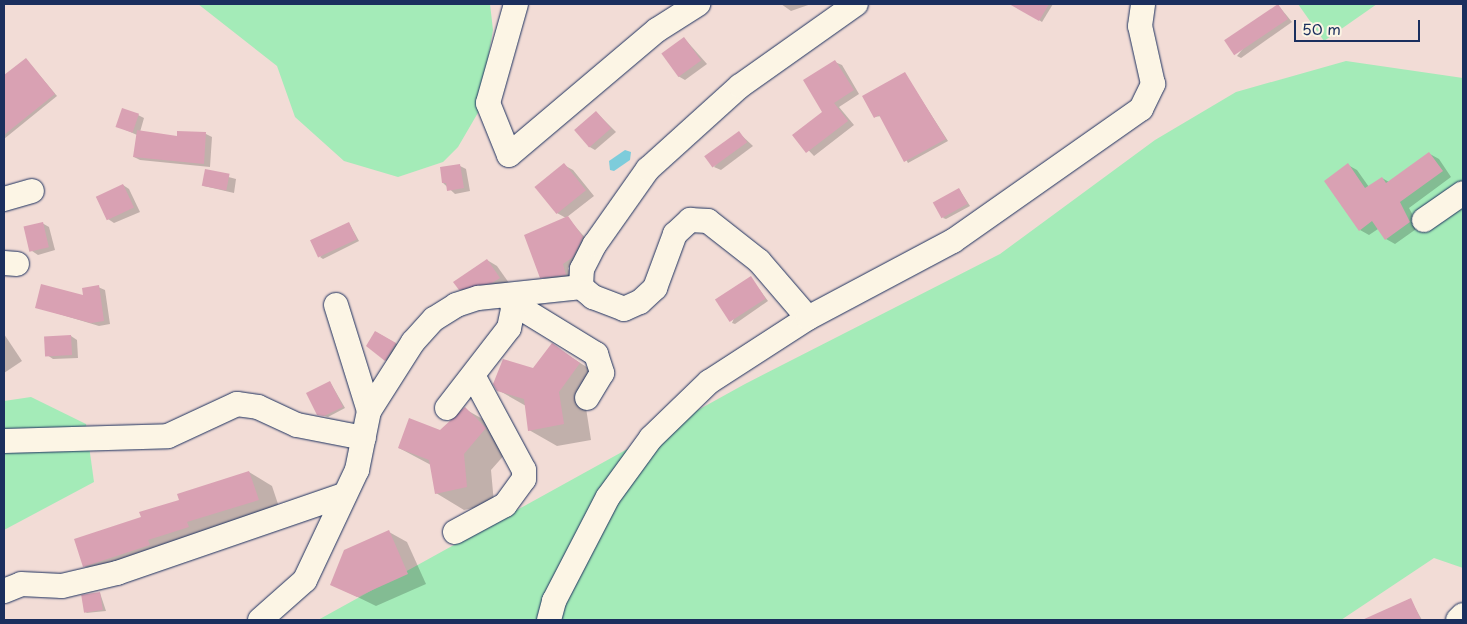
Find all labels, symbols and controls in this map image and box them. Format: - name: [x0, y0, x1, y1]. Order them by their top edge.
- scale bar: [1297, 10, 1423, 42]
- text: 50 m: [1302, 17, 1341, 40]

